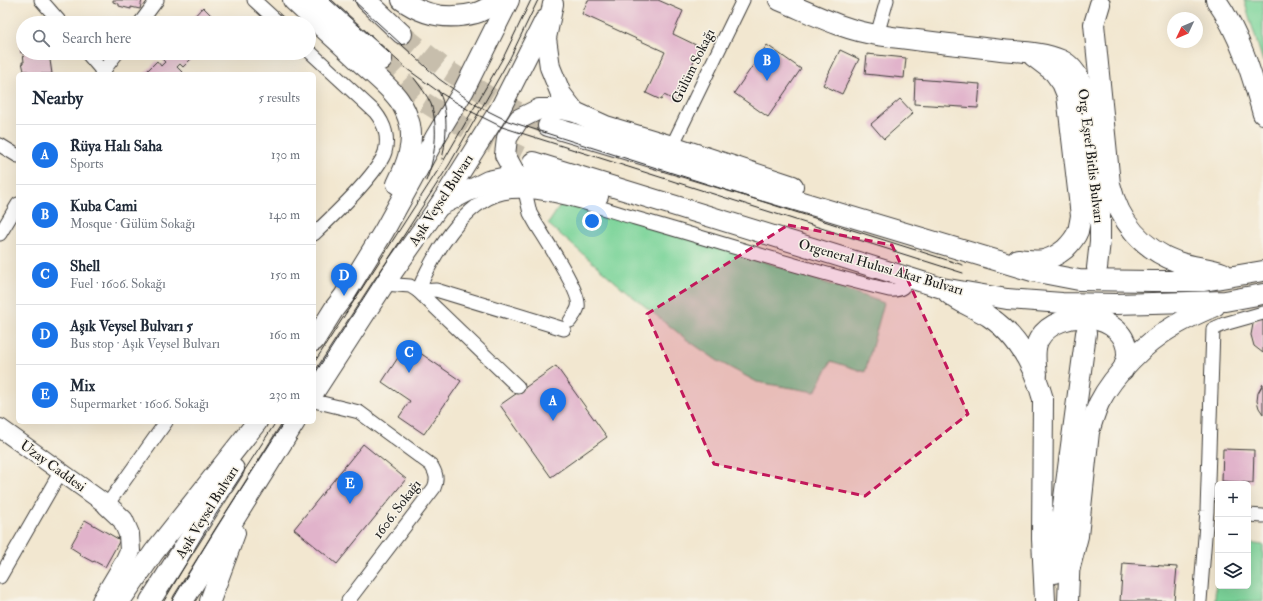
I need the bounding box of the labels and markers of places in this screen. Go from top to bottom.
pin: B [754,48,780,81]
pin: D [331,263,357,296]
pin: C [396,340,422,373]
pin: A [540,388,566,421]
pin: E [337,471,363,504]

